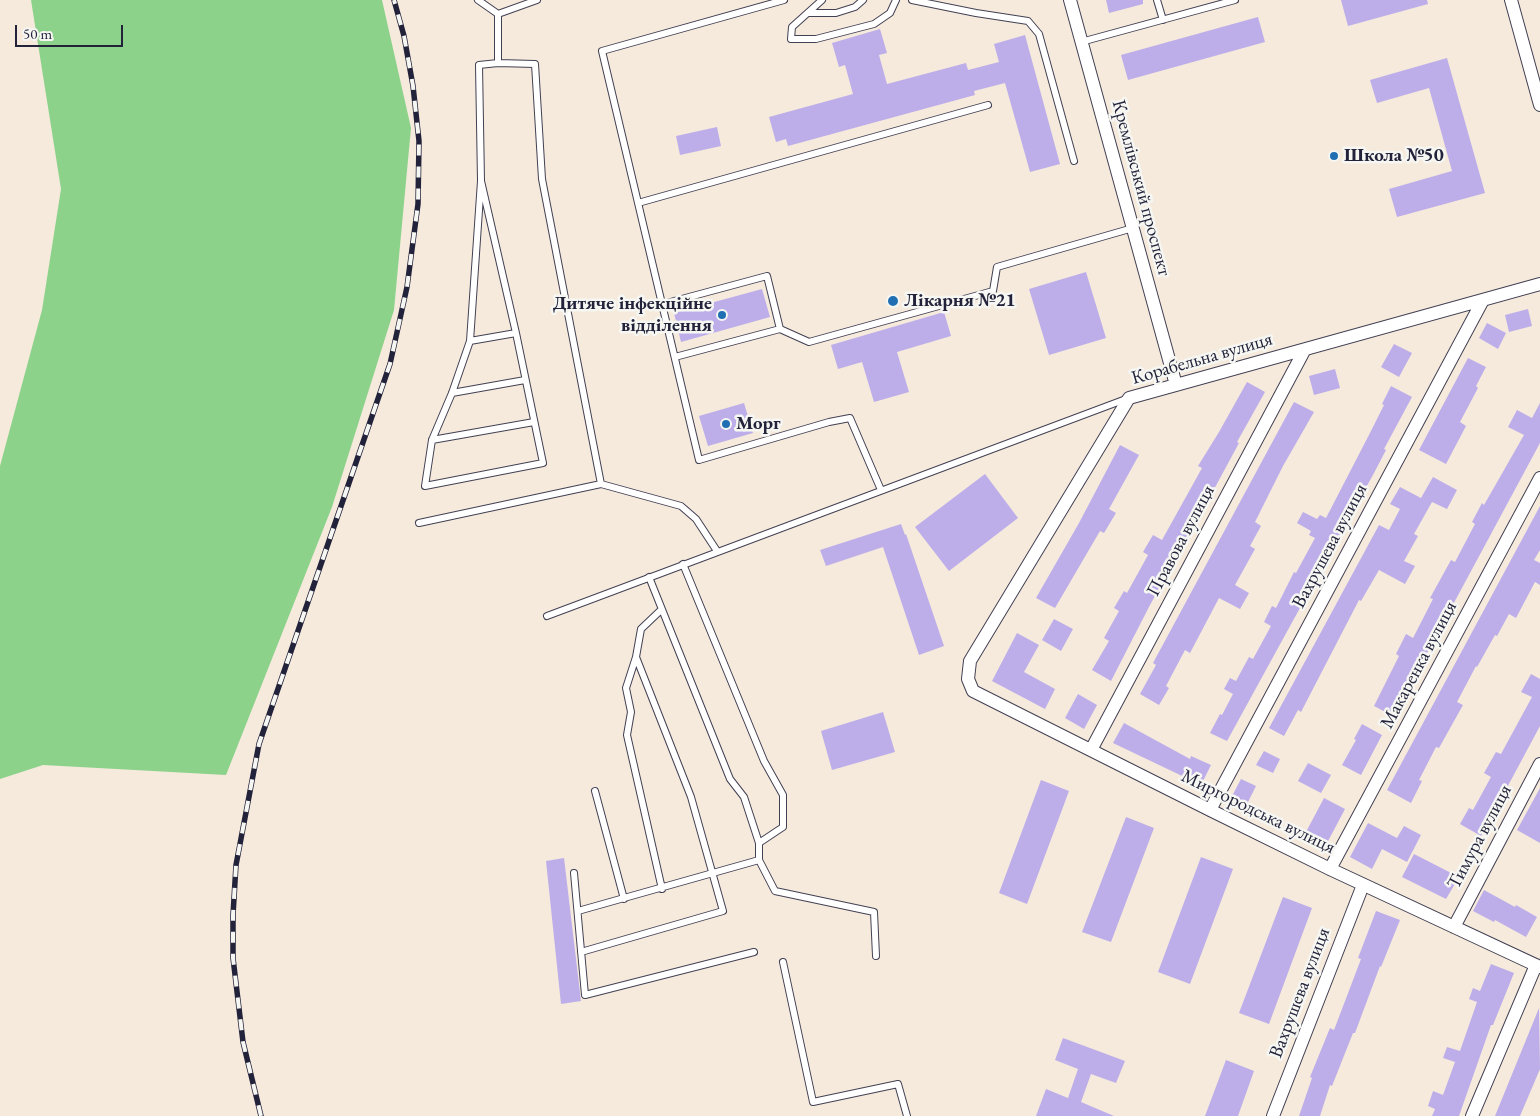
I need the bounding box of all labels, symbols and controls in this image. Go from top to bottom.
scale bar [18,15,125,47]
text: 50 m [23,24,52,43]
street label: Кремлівський проспект [1107,97,1175,279]
place label: Школа №50 [1344,145,1444,167]
marker: Школа №50 [1328,150,1340,162]
place label: Лікарня №21 [904,290,1016,312]
place label: Дитяче інфекційне відділення [553,293,712,337]
marker: Лікарня №21 [886,294,900,308]
marker: Дитяче інфекційне відділення [716,309,728,321]
street label: Корабельна вулиця [1129,328,1275,390]
place label: Морг [736,413,781,435]
marker: Морг [720,418,732,430]
street label: Вахрушева вулиця [1288,480,1372,612]
street label: Правова вулиця [1142,481,1220,601]
street label: Макаренка вулиця [1376,597,1462,733]
street label: Миргородська вулиця [1177,765,1339,859]
street label: Тимура вулиця [1443,781,1517,893]
street label: Вахрушева вулиця [1265,925,1335,1061]

